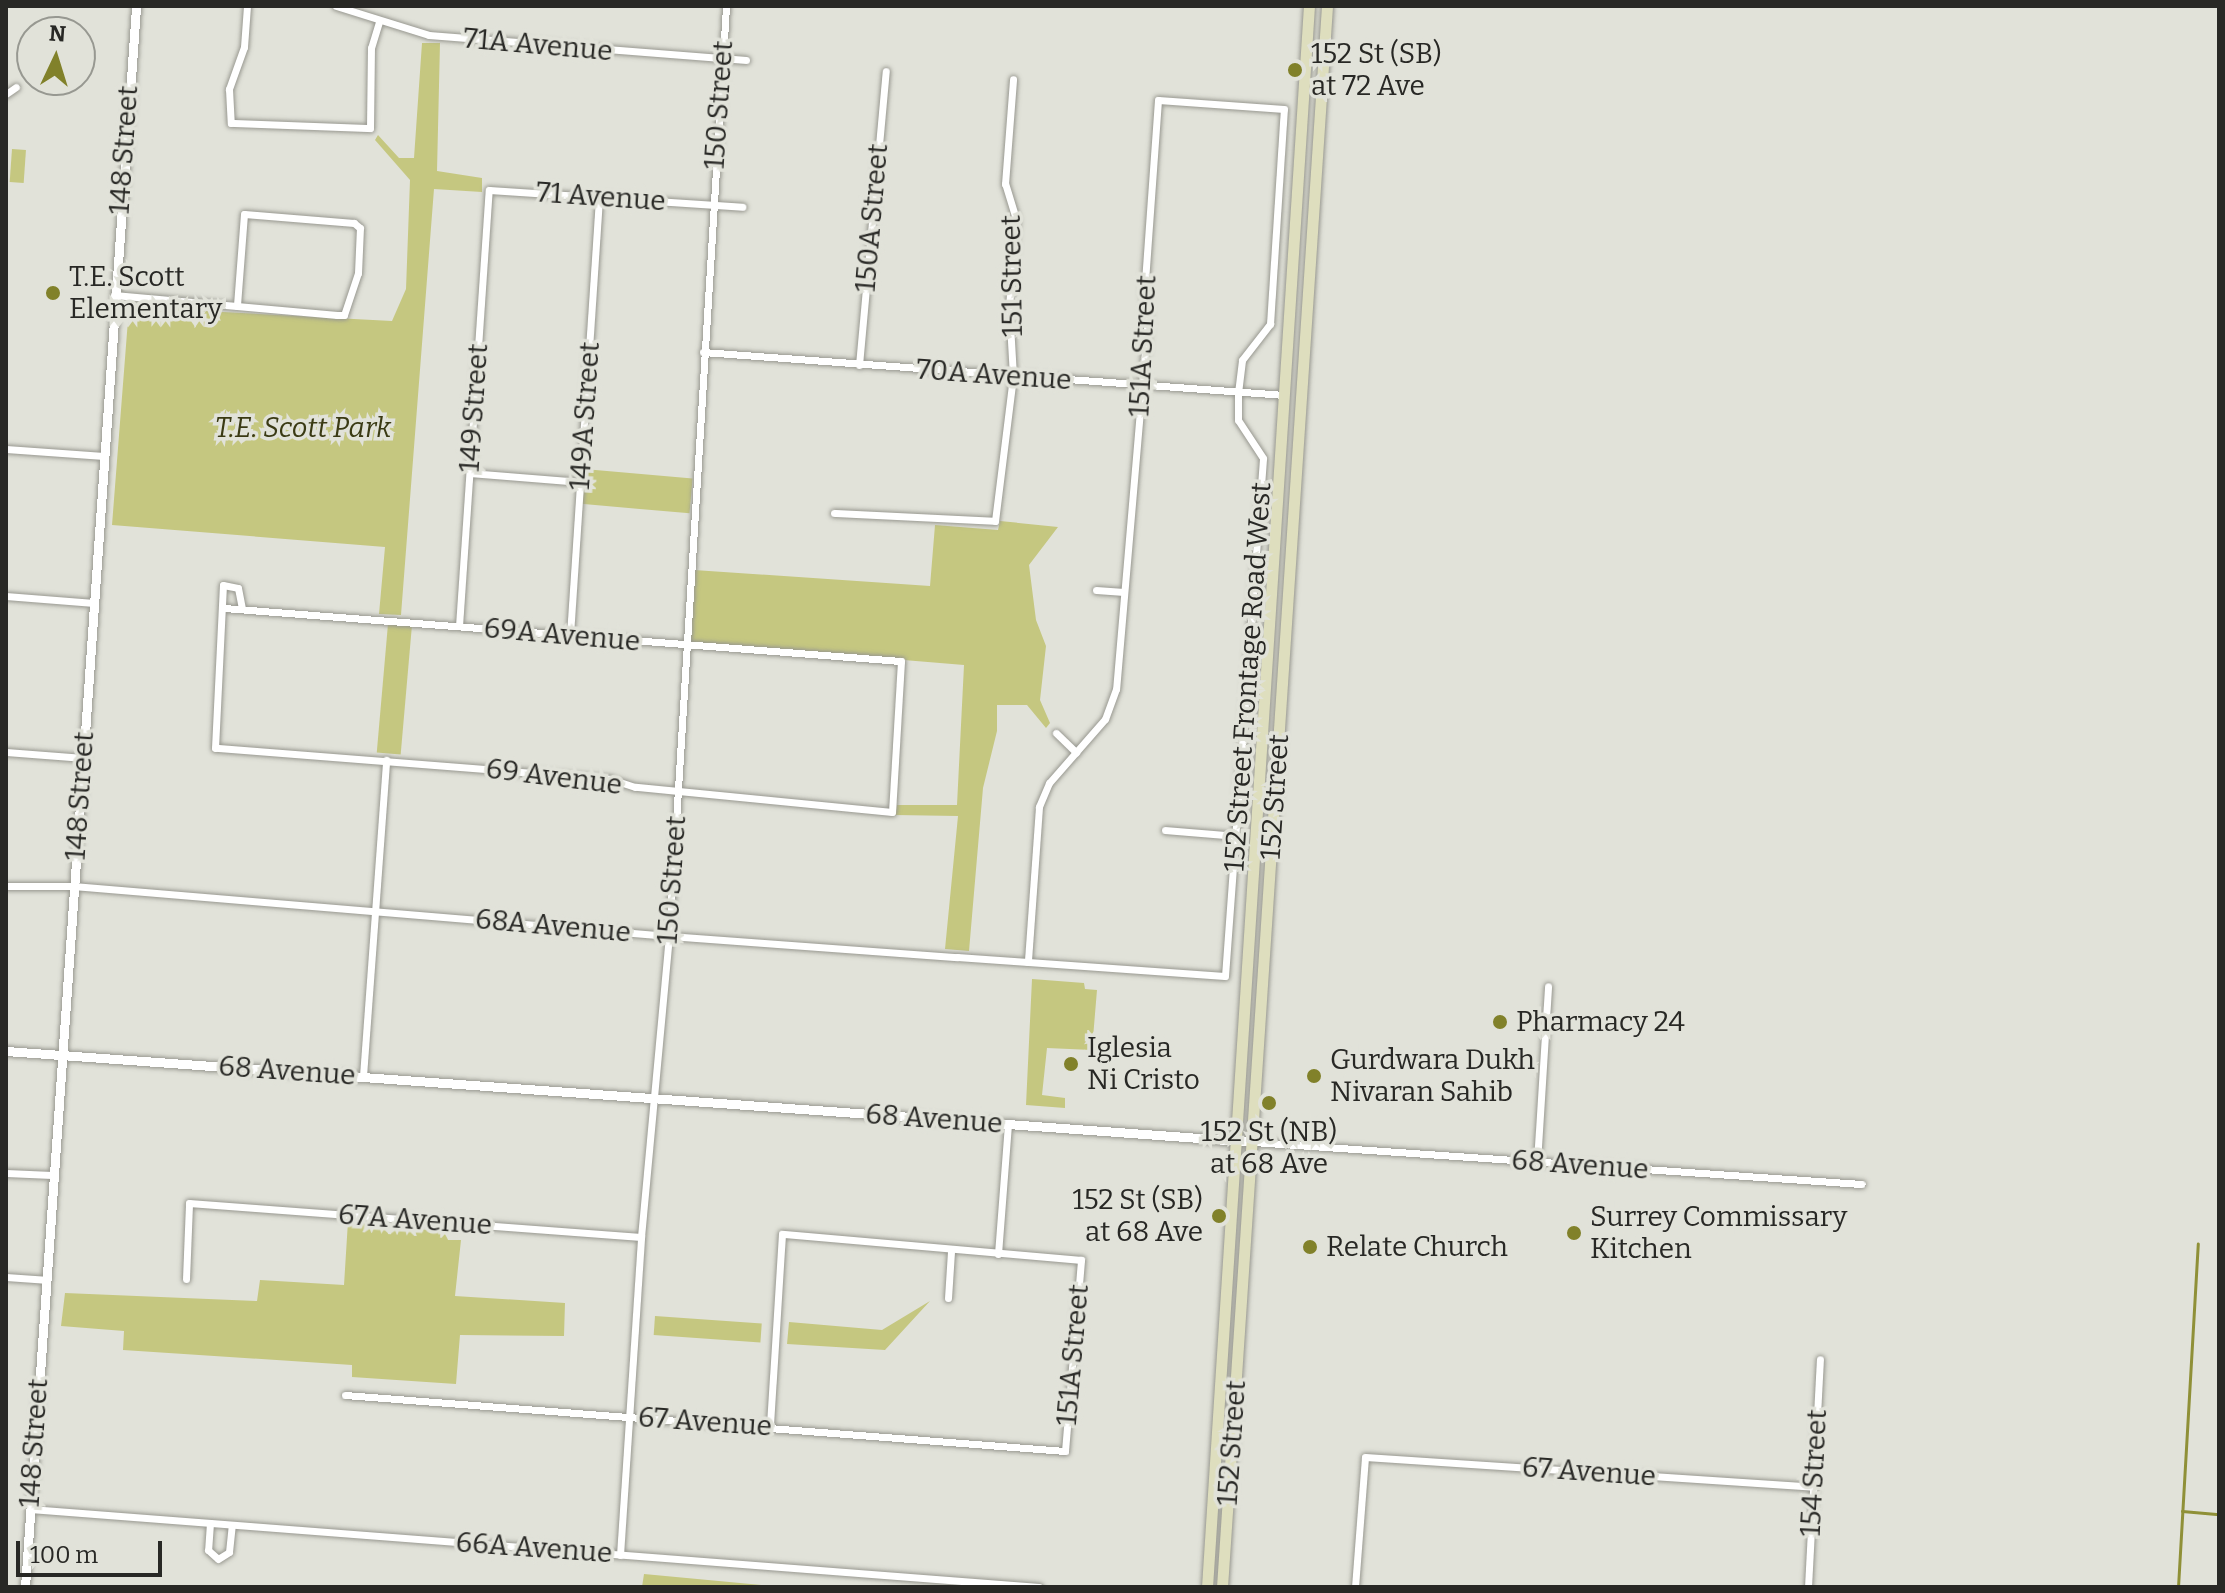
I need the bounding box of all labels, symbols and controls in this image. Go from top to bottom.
north arrow [16,16,96,96]
text: N [48,19,67,48]
street label: 71A Avenue [462,22,614,68]
place label: 152 St (SB) at 72 Ave [1311,37,1442,103]
street label: 150 Street [698,40,740,170]
marker: 152 St (SB) at 72 Ave [1286,61,1304,79]
street label: 148 Street [103,84,145,216]
street label: 150A Street [849,142,895,294]
street label: 71 Avenue [535,176,667,218]
street label: 151 Street [994,215,1030,337]
place label: T.E. Scott Elementary [69,260,222,326]
street label: 151A Street [1123,274,1163,418]
marker: T.E. Scott Elementary [44,284,62,302]
street label: 149A Street [563,341,607,491]
street label: 149 Street [453,343,495,473]
street label: 70A Avenue [915,353,1073,397]
park label: T.E. Scott Park [215,411,391,445]
street label: 152 Street Frontage Road West [1218,481,1278,873]
street label: 69A Avenue [482,611,642,659]
street label: 148 Street [59,730,101,862]
street label: 152 Street [1254,733,1296,861]
street label: 69 Avenue [484,752,624,802]
street label: 150 Street [651,815,693,945]
street label: 68A Avenue [474,902,632,950]
place label: Pharmacy 24 [1516,1005,1685,1039]
marker: Pharmacy 24 [1491,1013,1509,1031]
place label: Iglesia Ni Cristo [1087,1031,1200,1097]
place label: Gurdwara Dukh Nivaran Sahib [1330,1043,1535,1109]
street label: 68 Avenue [217,1049,357,1093]
marker: Iglesia Ni Cristo [1062,1055,1080,1073]
marker: Gurdwara Dukh Nivaran Sahib [1305,1067,1323,1085]
marker: 152 St (NB) at 68 Ave [1260,1094,1278,1112]
street label: 68 Avenue [864,1097,1004,1141]
place label: 152 St (NB) at 68 Ave [1201,1115,1337,1181]
street label: 68 Avenue [1510,1143,1650,1187]
place label: 152 St (SB) at 68 Ave [1072,1183,1203,1249]
street label: 67A Avenue [337,1198,493,1242]
place label: Surrey Commissary Kitchen [1590,1200,1847,1266]
marker: 152 St (SB) at 68 Ave [1210,1207,1228,1225]
marker: Surrey Commissary Kitchen [1565,1224,1583,1242]
place label: Relate Church [1326,1230,1508,1264]
marker: Relate Church [1301,1238,1319,1256]
street label: 151A Street [1050,1283,1096,1427]
street label: 148 Street [13,1377,55,1509]
street label: 152 Street [1211,1379,1253,1507]
street label: 67 Avenue [637,1401,773,1443]
street label: 154 Street [1794,1409,1834,1537]
street label: 67 Avenue [1521,1451,1657,1493]
scale bar [20,1525,166,1575]
street label: 66A Avenue [455,1526,613,1570]
text: 100 m [30,1541,98,1569]

